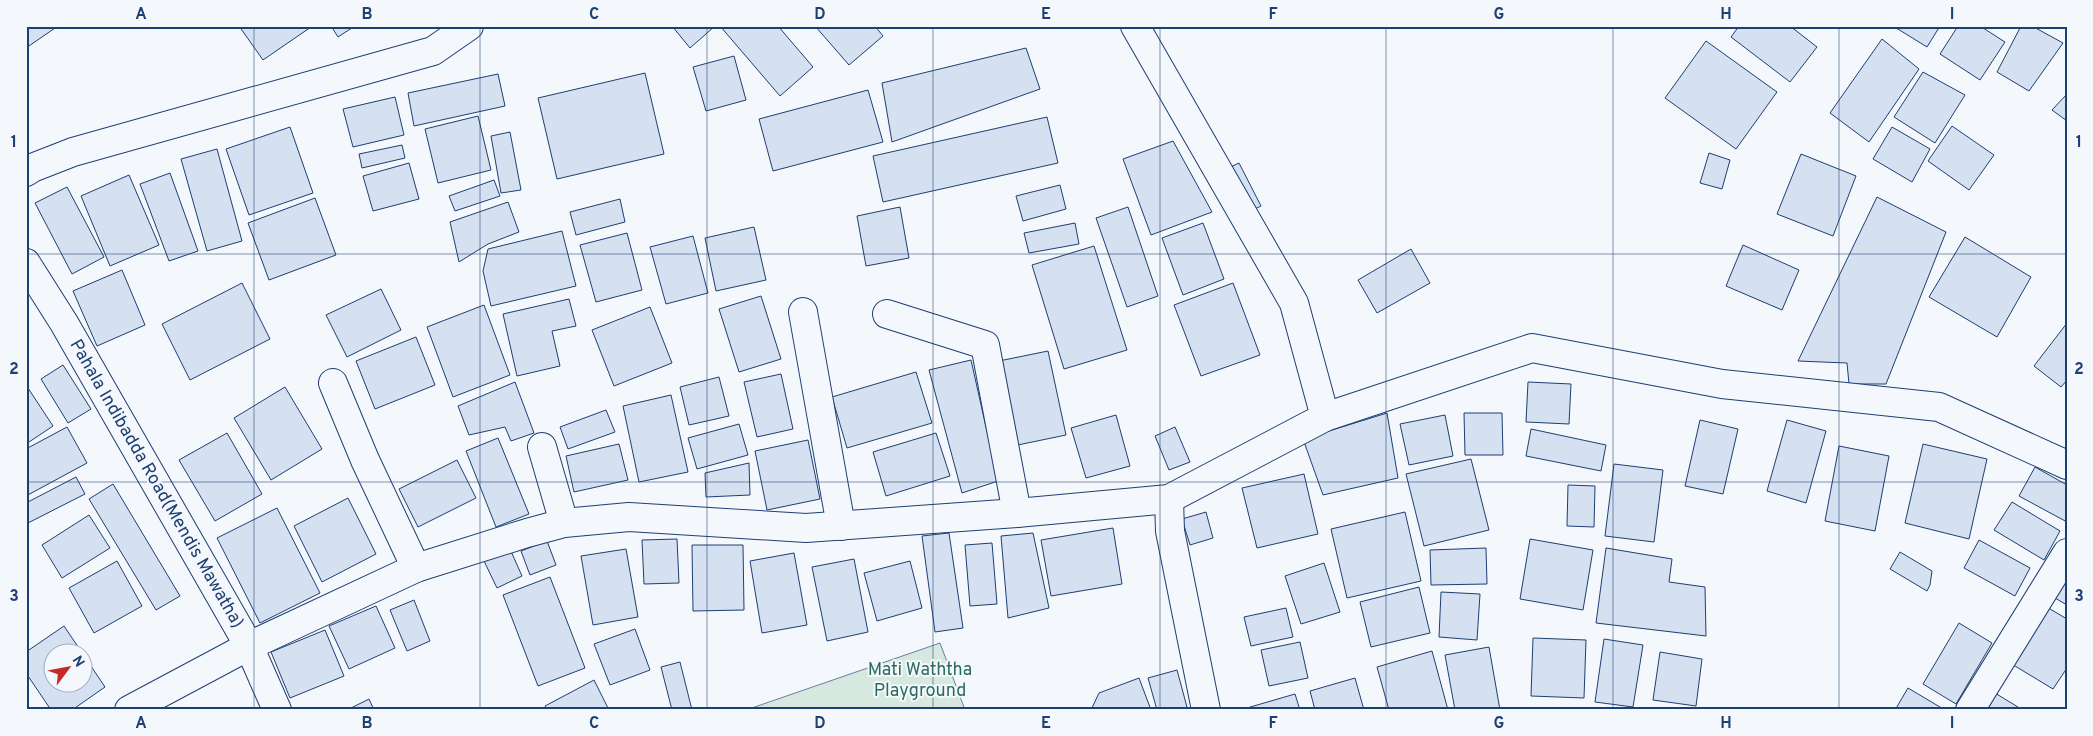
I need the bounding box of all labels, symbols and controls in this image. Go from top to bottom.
text: A [135,5,147,25]
text: B [361,5,373,25]
text: C [589,5,599,25]
text: D [814,5,826,25]
text: E [1041,5,1051,25]
text: F [1268,5,1278,25]
text: G [1494,5,1504,25]
text: H [1720,5,1732,25]
text: I [1950,5,1954,25]
text: 1 [11,133,17,153]
text: 1 [2076,133,2082,153]
street label: Pahala Indibadda Road(Mendis Mawatha) [64,335,248,633]
text: 2 [9,360,19,380]
text: 2 [2074,360,2084,380]
text: 3 [9,587,19,607]
text: 3 [2074,587,2084,607]
north arrow [42,644,92,694]
text: N [68,653,88,671]
park label: Mati Waththa Playground [868,659,972,703]
text: A [135,714,147,734]
text: B [361,714,373,734]
text: C [589,714,599,734]
text: D [814,714,826,734]
text: E [1041,714,1051,734]
text: F [1268,714,1278,734]
text: G [1494,714,1504,734]
text: H [1720,714,1732,734]
text: I [1950,714,1954,734]

